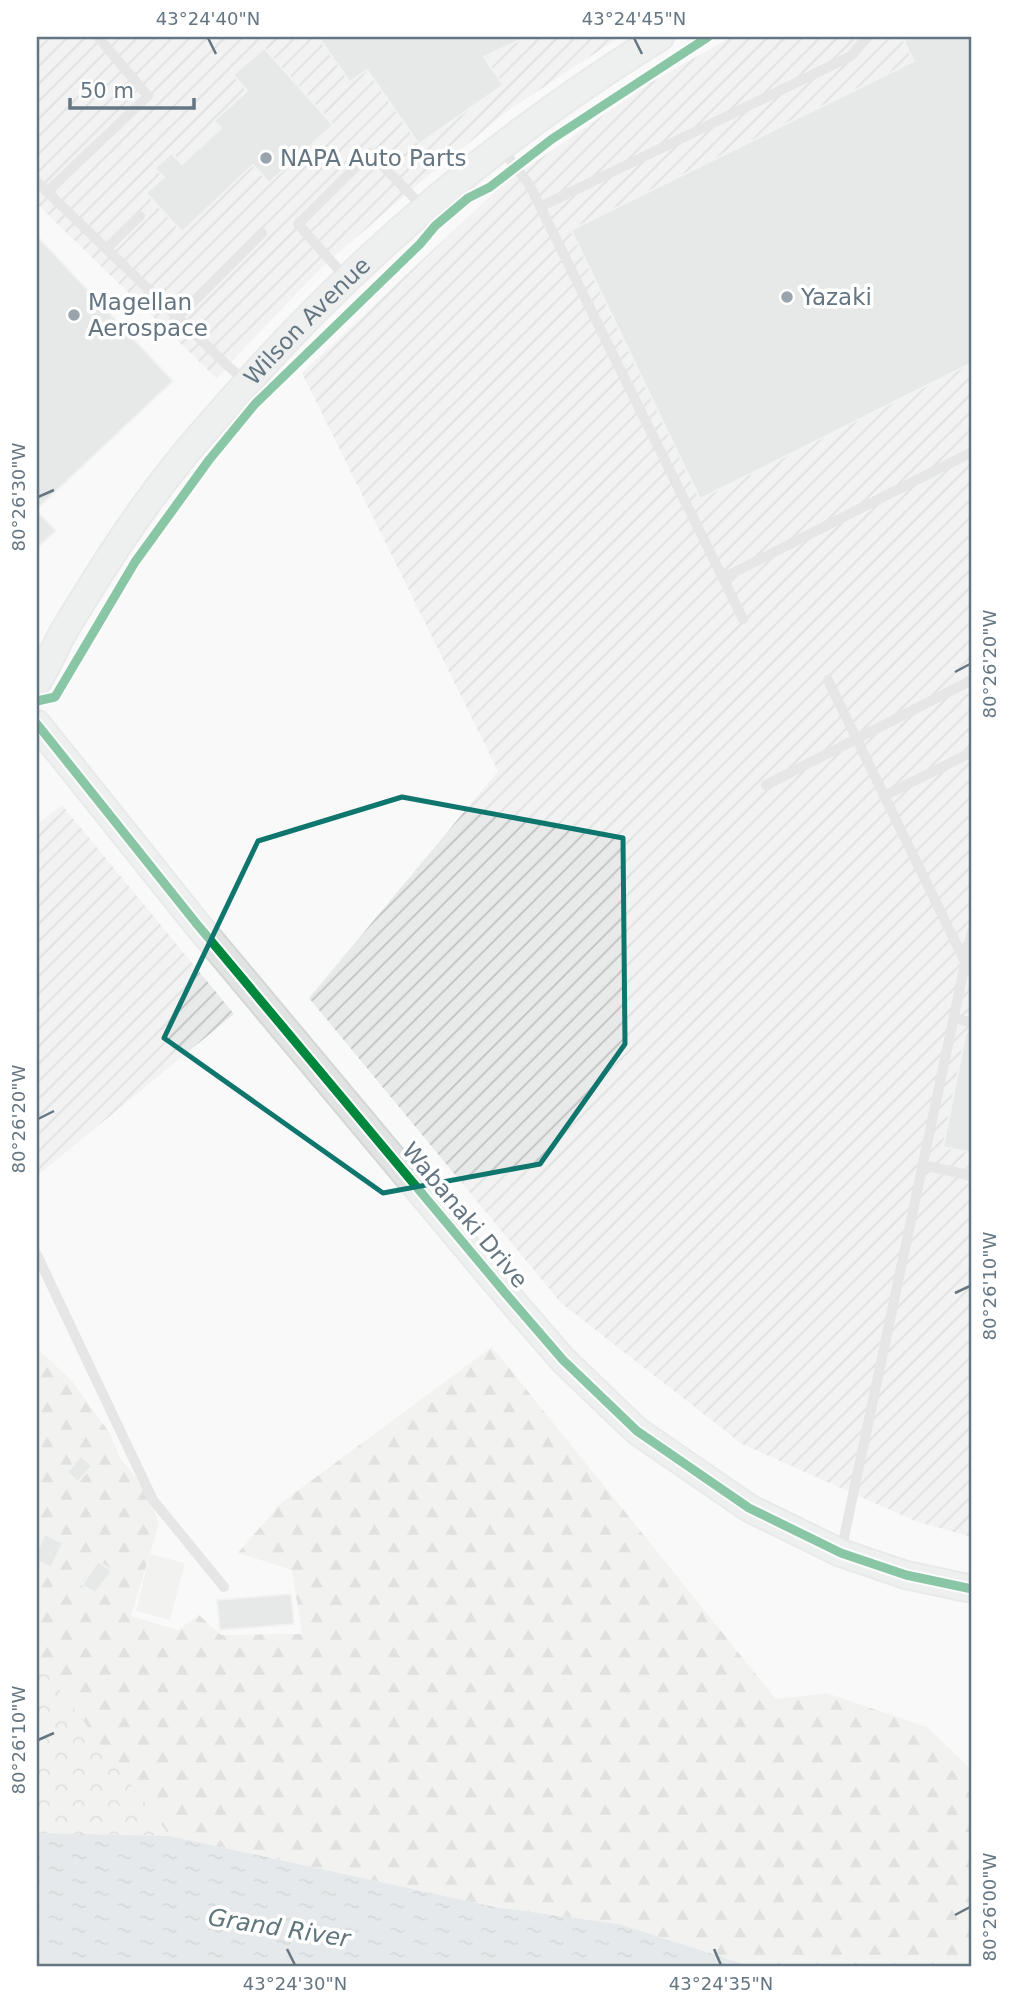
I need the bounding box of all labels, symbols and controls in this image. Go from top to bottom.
text: 43°24'40"N [156,8,260,29]
text: 43°24'45"N [582,8,686,29]
scale bar [70,66,194,110]
text: 50 m [80,79,134,103]
place label: NAPA Auto Parts [280,145,466,171]
marker: NAPA Auto Parts [258,150,274,166]
street label: Wilson Avenue [239,252,375,390]
place label: Yazaki [800,284,872,310]
place label: Magellan Aerospace [88,289,208,341]
marker: Yazaki [779,289,795,305]
marker: Magellan Aerospace [66,307,82,323]
text: 80°26'30"W [8,442,29,551]
text: 80°26'20"W [979,609,1000,718]
text: 80°26'20"W [8,1064,29,1173]
street label: Wabanaki Drive [397,1137,533,1293]
text: 80°26'10"W [979,1231,1000,1340]
text: 80°26'10"W [8,1685,29,1794]
text: 80°26'00"W [979,1852,1000,1961]
water label: Grand River [206,1903,354,1953]
text: 43°24'30"N [243,1973,347,1994]
text: 43°24'35"N [669,1973,773,1994]

